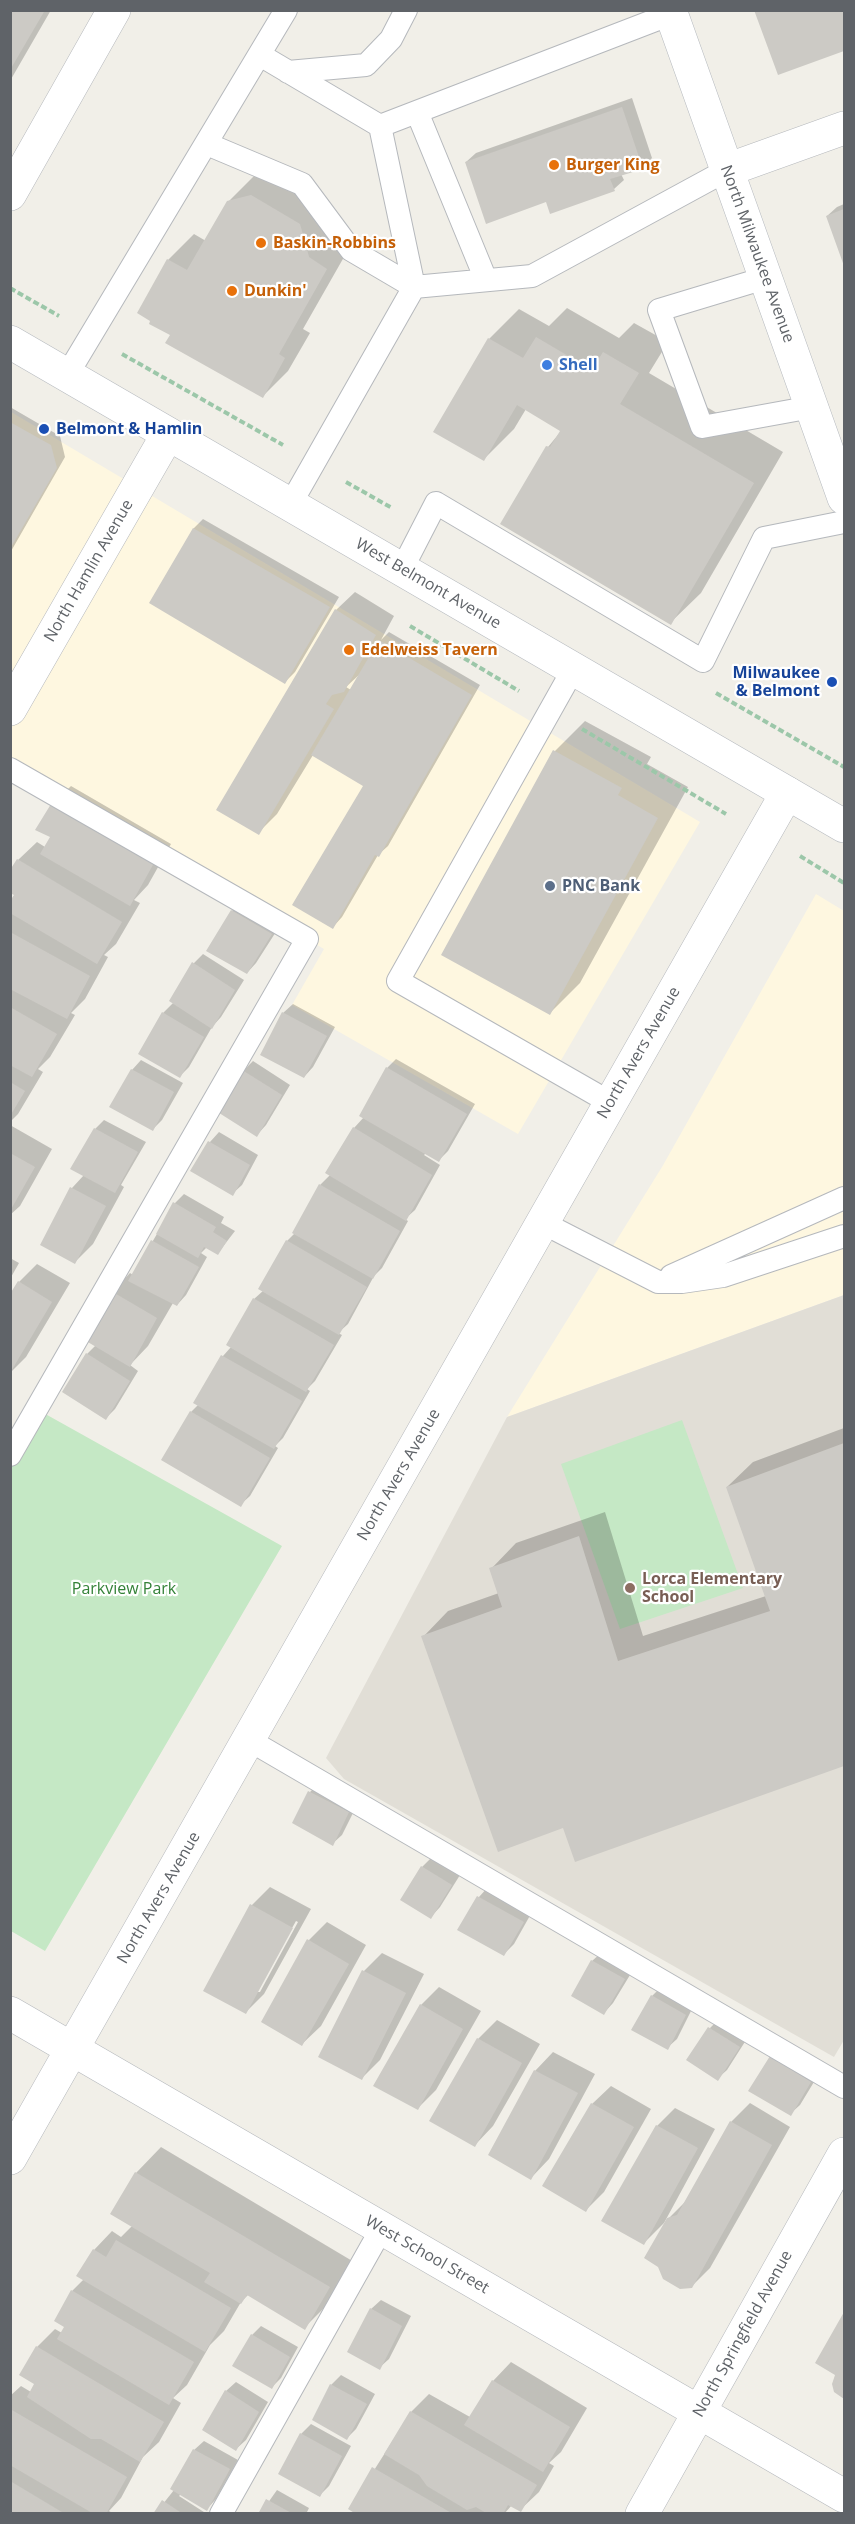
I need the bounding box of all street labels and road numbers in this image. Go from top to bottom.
street label: North Milwaukee Avenue [716,163,798,345]
street label: North Hamlin Avenue [40,496,138,646]
street label: West Belmont Avenue [352,535,504,633]
street label: North Avers Avenue [593,984,685,1122]
street label: North Avers Avenue [353,1406,445,1544]
street label: North Avers Avenue [113,1829,205,1967]
street label: West School Street [362,2212,492,2298]
street label: North Springfield Avenue [689,2247,797,2421]

